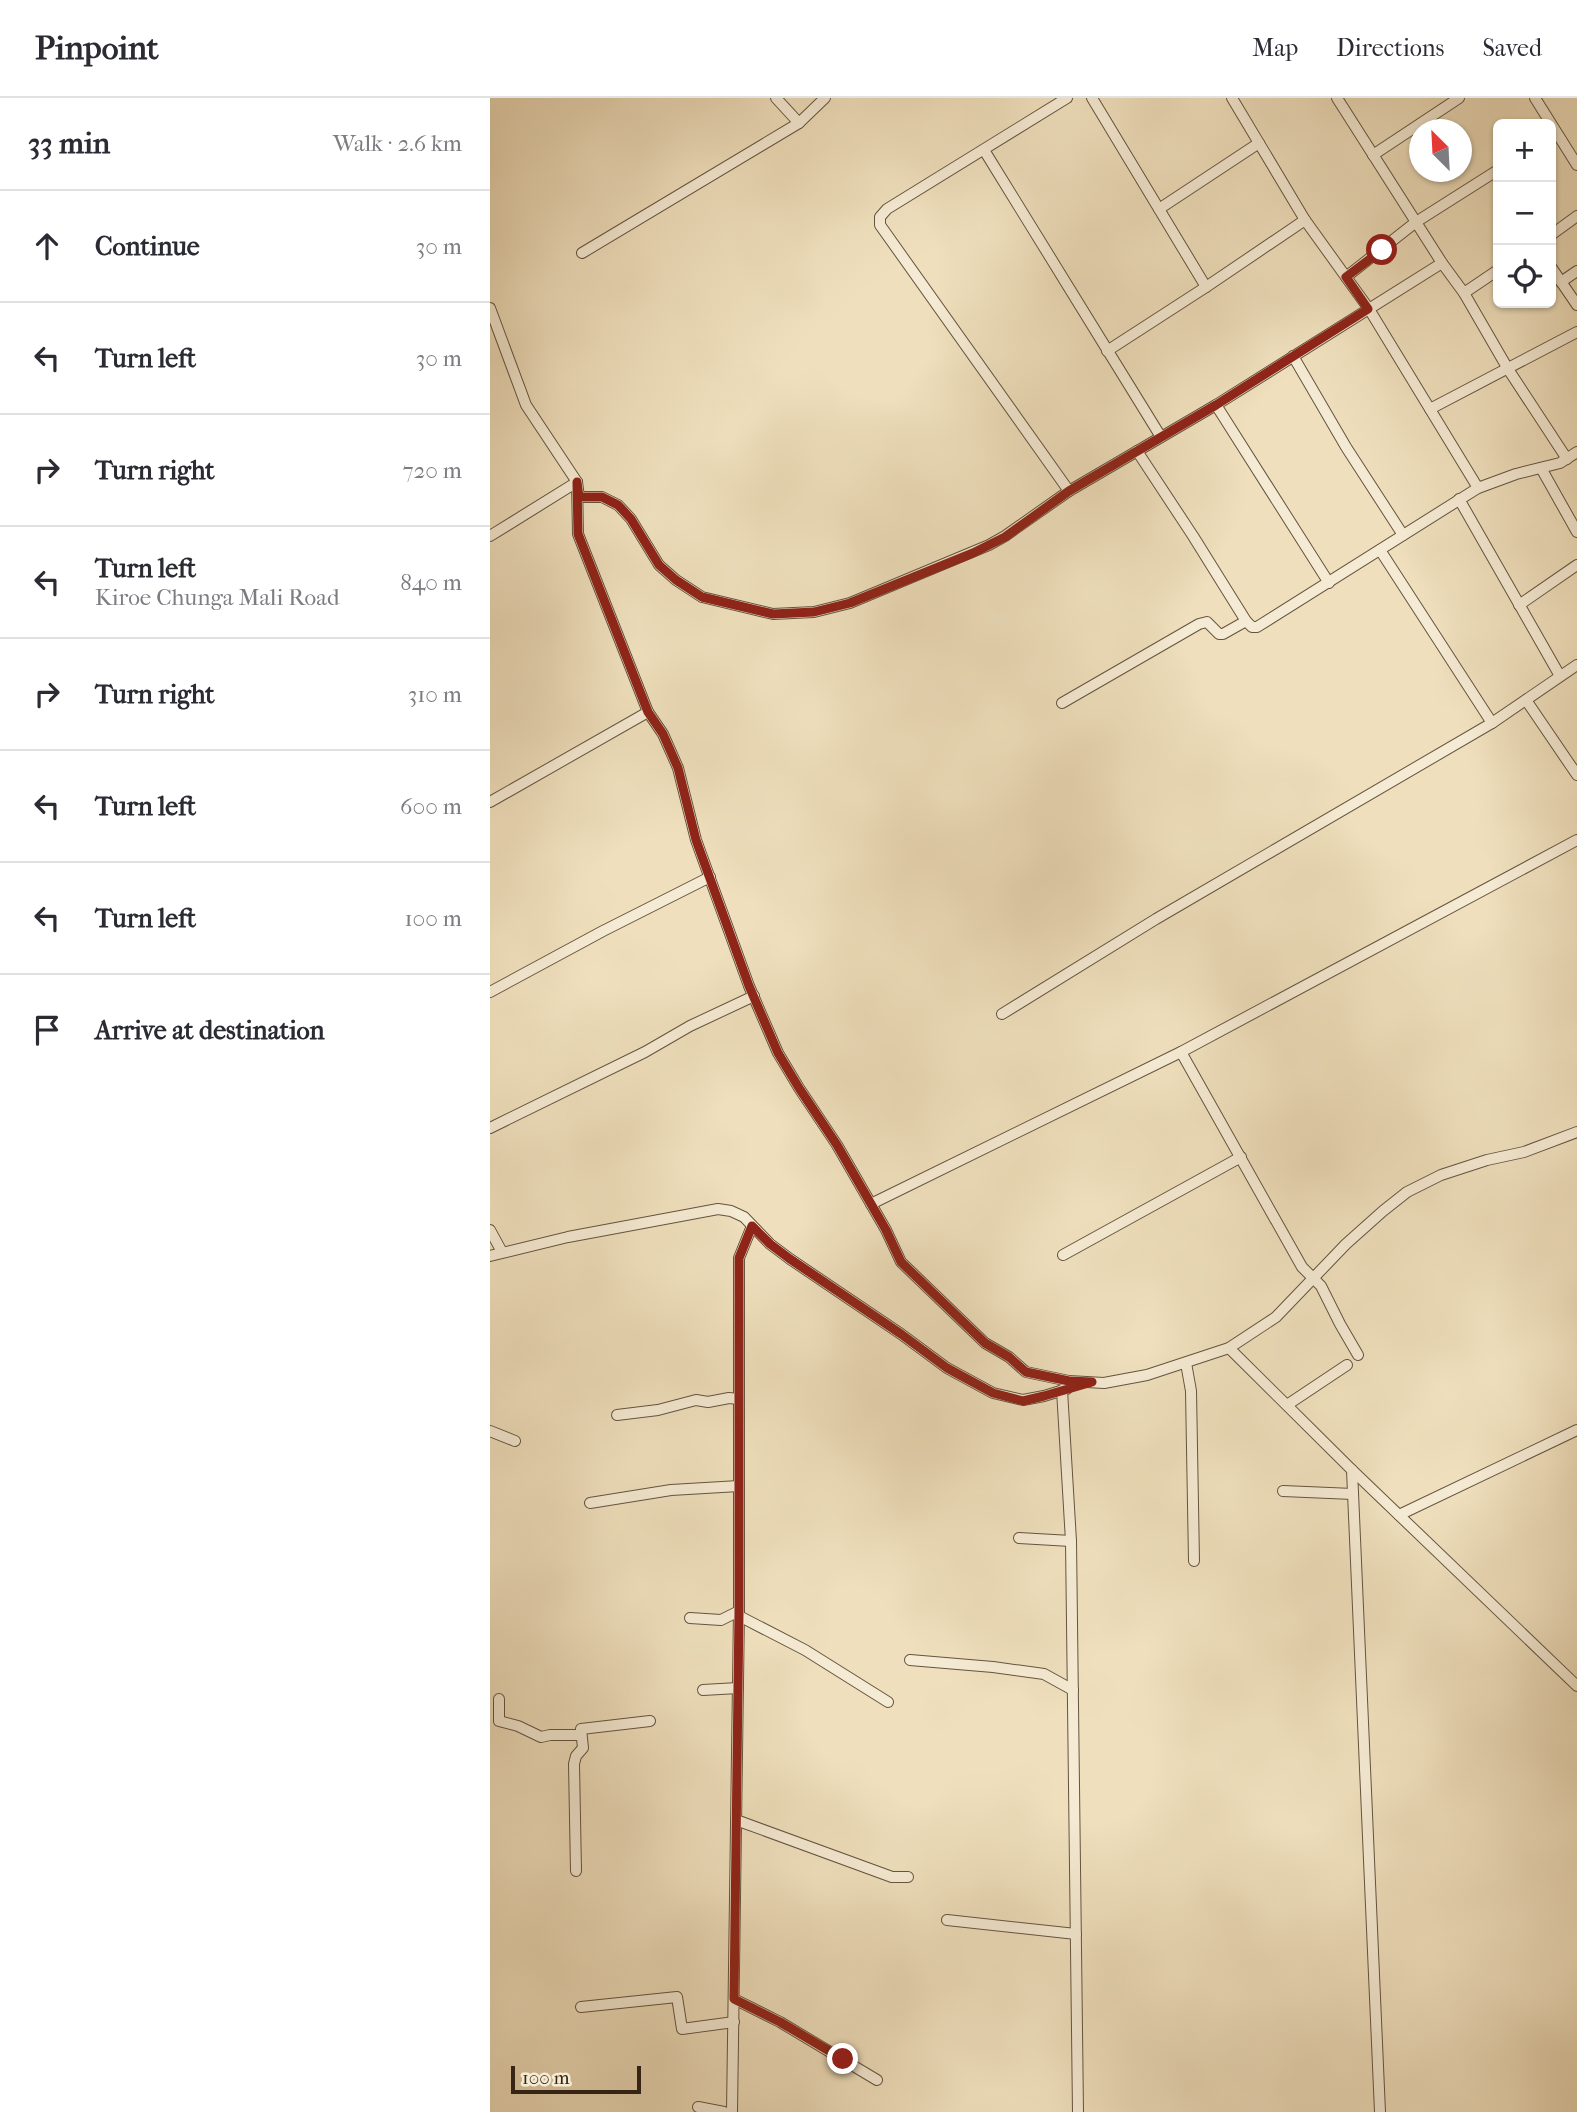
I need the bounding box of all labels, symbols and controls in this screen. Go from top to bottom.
text: Pinpoint [35,29,159,68]
text: Map [1252,34,1298,62]
text: Directions [1336,34,1444,62]
text: Saved [1482,34,1542,62]
north arrow [1409,119,1472,182]
map controls [1493,119,1556,308]
button: + [1493,119,1556,182]
text: 33 min [28,126,110,161]
text: Walk · 2.6 km [333,130,462,157]
button: − [1493,182,1556,245]
icon: ahead [28,227,66,265]
text: Continue [95,231,200,262]
text: 30 m [416,233,462,260]
route start [1366,234,1397,265]
button: locate [1493,245,1556,308]
icon: left [28,339,66,377]
text: Turn left [95,343,196,374]
text: 30 m [416,345,462,372]
icon: right [28,451,66,489]
text: Turn right [95,455,215,486]
text: 720 m [402,457,462,484]
text: Turn left [95,553,196,584]
icon: left [28,563,66,601]
text: 840 m [400,569,462,596]
text: Kiroe Chunga Mali Road [95,584,339,611]
icon: right [28,675,66,713]
text: Turn right [95,679,215,710]
text: 310 m [408,681,462,708]
icon: left [28,787,66,825]
text: Turn left [95,791,196,822]
text: 600 m [400,793,462,820]
icon: left [28,899,66,937]
text: Turn left [95,903,196,934]
text: 100 m [404,905,462,932]
icon: arrive [28,1011,66,1049]
text: Arrive at destination [95,1015,325,1046]
route end [827,2043,858,2074]
scale bar [511,2063,640,2095]
text: 100 m [522,2067,570,2089]

